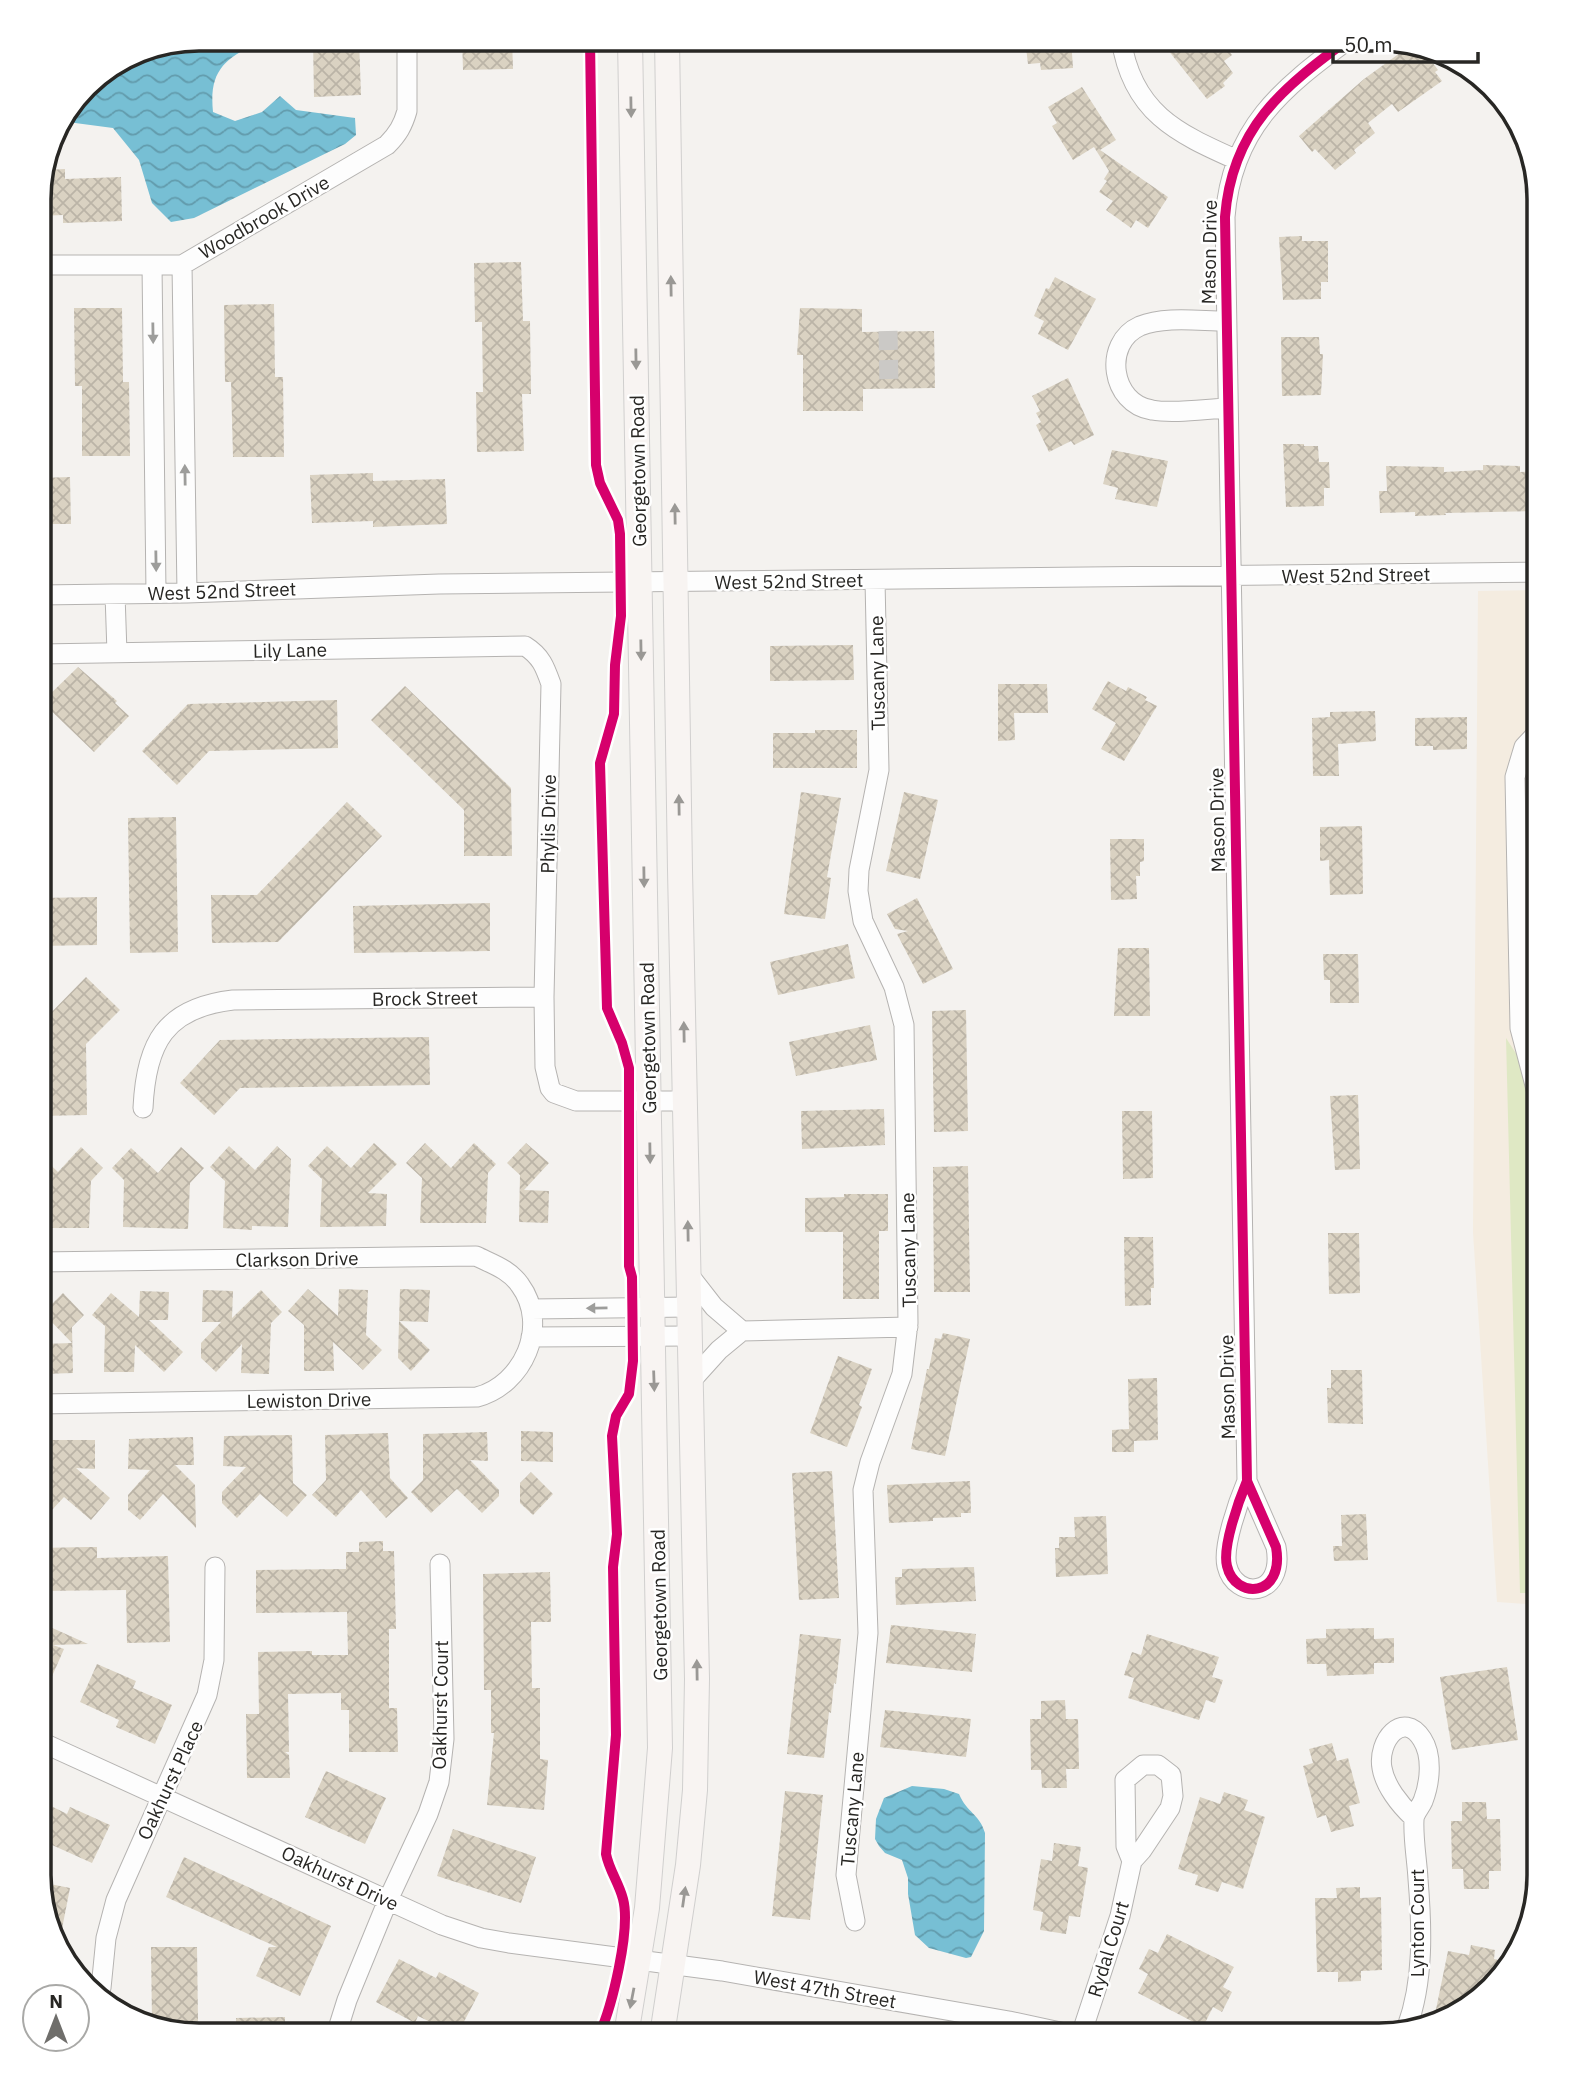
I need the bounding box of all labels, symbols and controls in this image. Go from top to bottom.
scale bar [1333,21,1478,65]
text: 50 m [1344,30,1393,58]
one-way arrow [625,96,637,118]
street label: Woodbrook Drive [194,170,334,264]
street label: Mason Drive [1196,199,1222,305]
one-way arrow [665,275,677,297]
one-way arrow [147,322,159,344]
one-way arrow [630,348,642,370]
street label: Georgetown Road [625,395,651,547]
one-way arrow [179,464,191,486]
one-way arrow [669,502,681,524]
one-way arrow [150,550,161,572]
street label: West 52nd Street [1282,562,1430,588]
street label: West 52nd Street [715,568,863,594]
street label: West 52nd Street [147,576,297,606]
street label: Tuscany Lane [864,615,890,731]
street label: Lily Lane [253,637,327,663]
one-way arrow [635,639,647,661]
street label: Mason Drive [1204,767,1230,873]
street label: Phylis Drive [535,774,561,874]
one-way arrow [674,794,685,816]
one-way arrow [638,866,650,888]
street label: Georgetown Road [635,962,661,1114]
street label: Brock Street [372,985,478,1011]
one-way arrow [678,1021,689,1043]
one-way arrow [644,1143,656,1165]
street label: Tuscany Lane [895,1192,921,1308]
one-way arrow [683,1220,694,1242]
street label: Clarkson Drive [235,1246,359,1272]
one-way arrow [586,1303,608,1314]
street label: Mason Drive [1214,1334,1240,1440]
one-way arrow [648,1370,659,1392]
street label: Lewiston Drive [246,1387,372,1413]
street label: Georgetown Road [646,1529,672,1681]
street label: Oakhurst Court [427,1640,453,1770]
one-way arrow [691,1659,703,1681]
street label: Oakhurst Place [132,1716,208,1844]
street label: Tuscany Lane [835,1751,869,1867]
street label: Oakhurst Drive [278,1840,402,1916]
street label: Lynton Court [1405,1869,1429,1977]
one-way arrow [679,1886,690,1908]
street label: Rydal Court [1082,1898,1134,2000]
street label: West 47th Street [752,1965,898,2013]
north arrow [21,1983,91,2053]
one-way arrow [626,1987,637,2009]
text: N [49,1989,63,2013]

